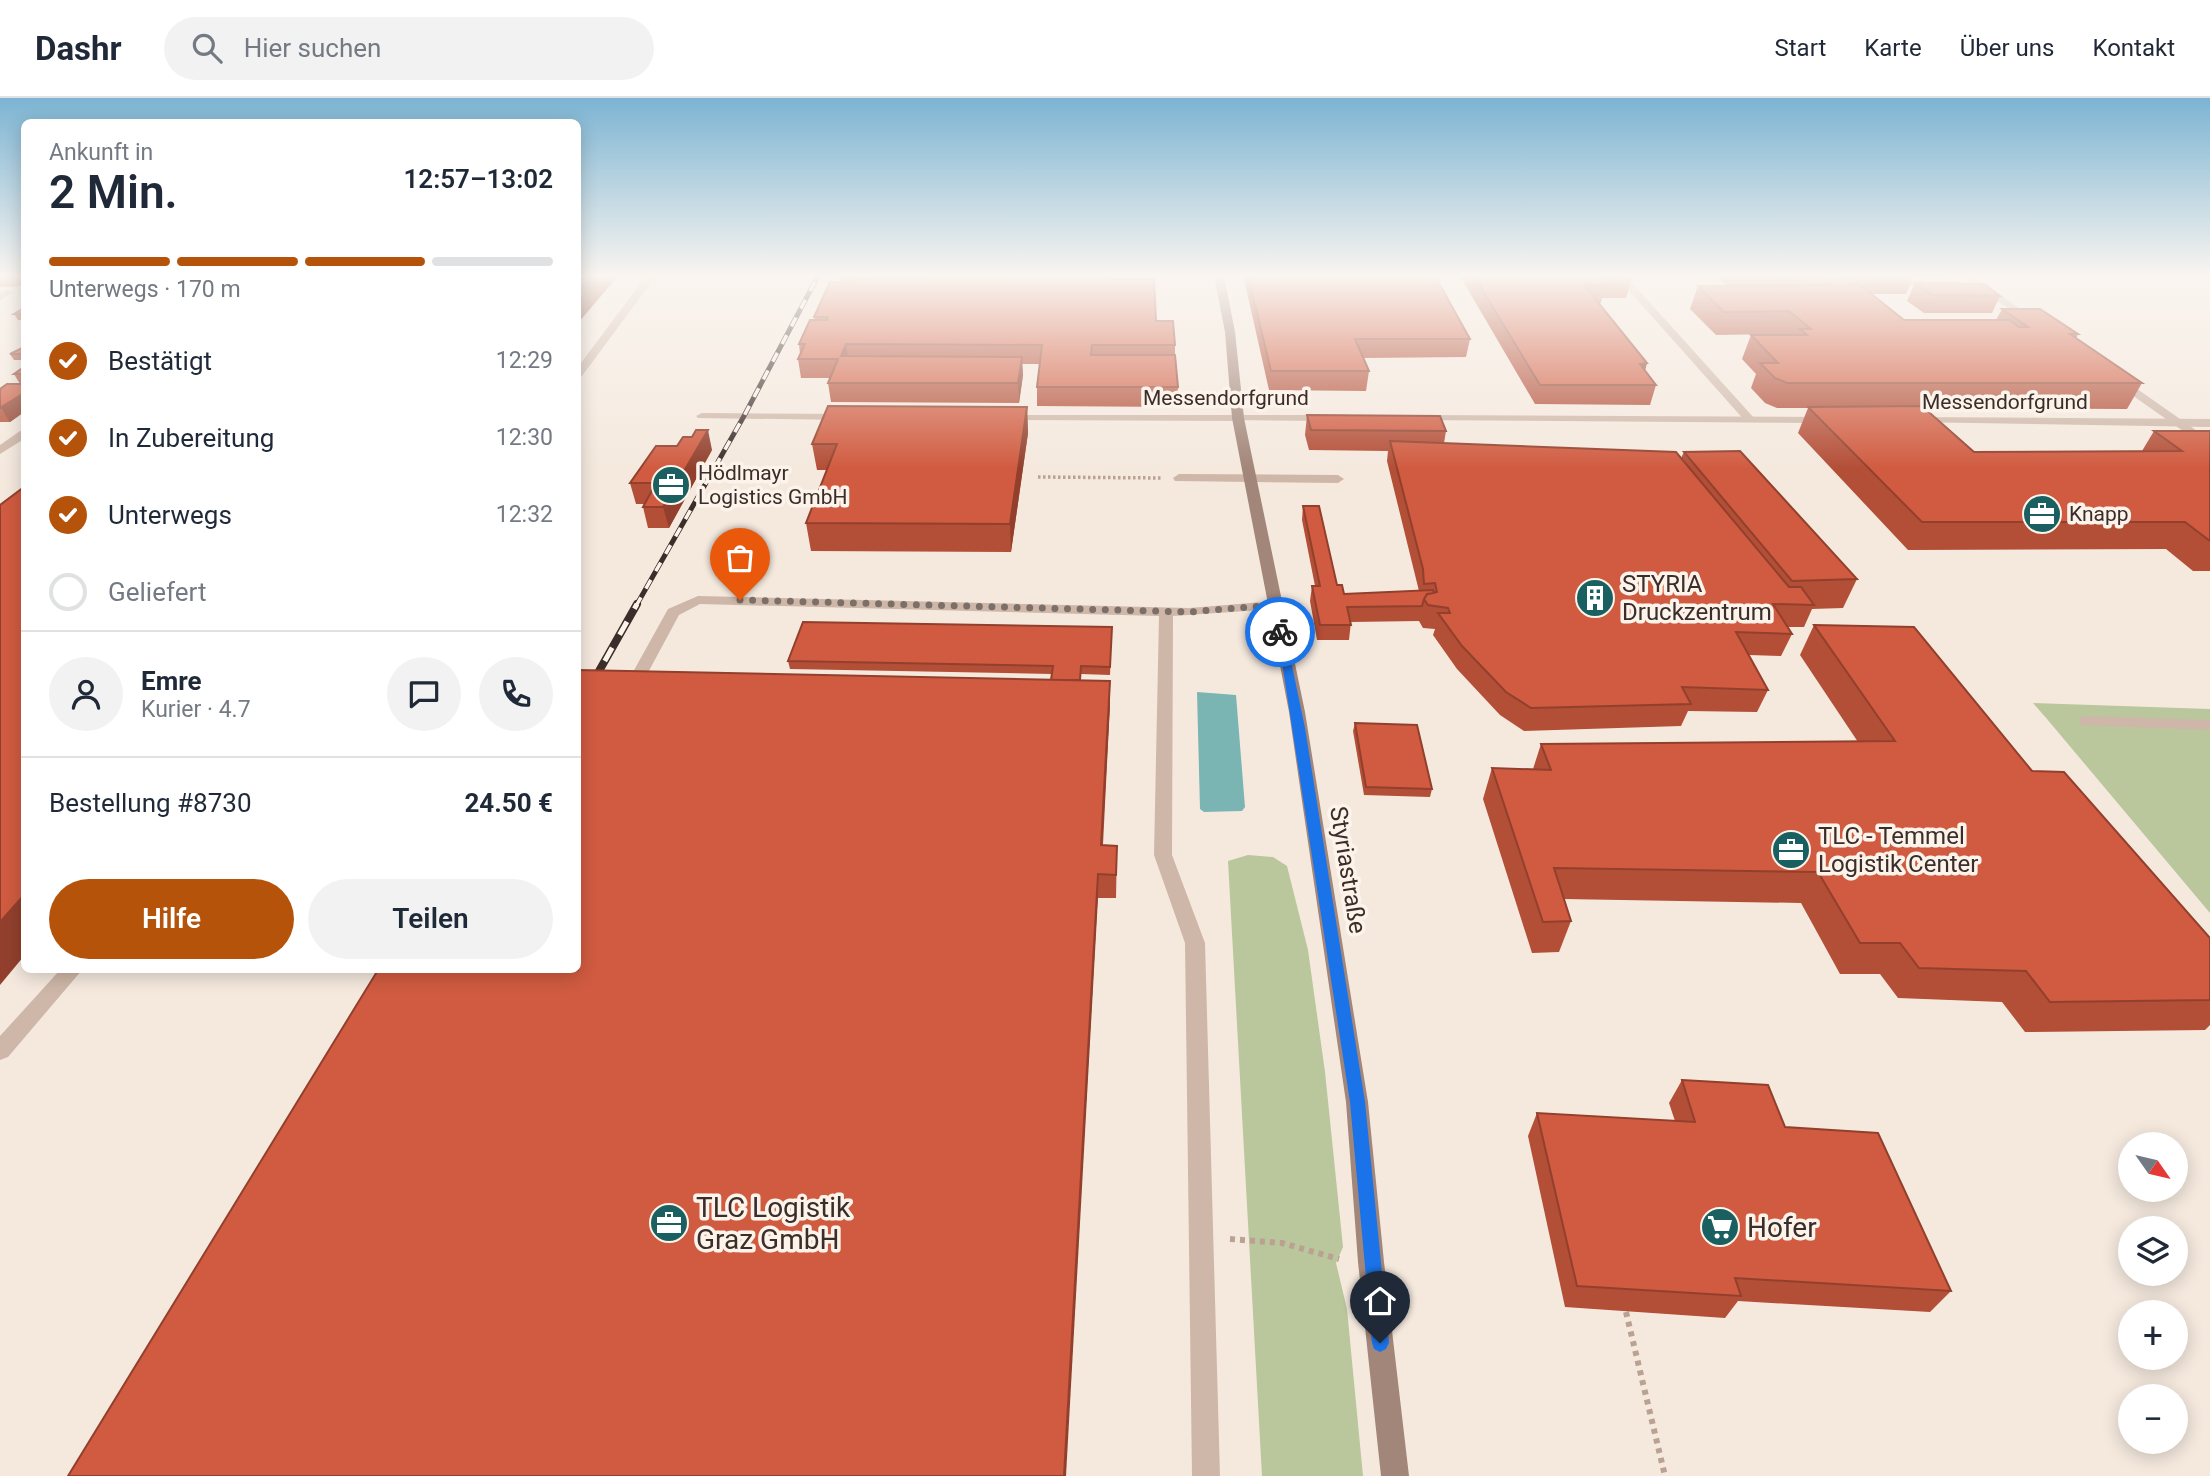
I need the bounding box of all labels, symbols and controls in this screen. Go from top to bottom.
search box [164,17,654,80]
text: Dashr [35,29,122,68]
icon: search [188,29,226,67]
text: Hier suchen [244,33,381,63]
text: Start [1775,34,1826,62]
text: Karte [1864,34,1922,62]
text: Über uns [1960,34,2054,62]
text: Kontakt [2092,34,2175,62]
text: Ankunft in [49,139,153,166]
text: 12:57–13:02 [403,164,553,194]
text: 2 Min. [49,165,178,219]
text: Unterwegs · 170 m [49,276,241,303]
icon: check [49,342,87,380]
text: Bestätigt [108,346,212,376]
text: 12:29 [496,347,553,374]
street label: Messendorfgrund [1143,386,1309,410]
street label: Messendorfgrund [1922,390,2088,414]
icon: check [49,419,87,457]
text: In Zubereitung [108,423,274,453]
text: 12:30 [496,424,553,451]
place label: Hödlmayr Logistics GmbH [698,461,848,509]
office icon: Hödlmayr Logistics GmbH [650,464,692,506]
office icon: Knapp [2021,493,2063,535]
icon: check [49,496,87,534]
text: Unterwegs [108,500,232,530]
text: 12:32 [496,501,553,528]
place label: Knapp [2069,502,2129,526]
pin [710,528,770,600]
icon: bag [721,539,759,577]
place label: STYRIA Druckzentrum [1622,570,1772,626]
text: Geliefert [108,577,206,607]
building icon: STYRIA Druckzentrum [1574,577,1616,619]
courier [1245,597,1315,667]
icon: bike [1261,613,1299,651]
button: person [49,657,123,731]
button: chat [387,657,461,731]
button: phone [479,657,553,731]
text: Emre [141,666,201,696]
text: Kurier · 4.7 [141,696,251,723]
text: Bestellung #8730 [49,788,252,818]
text: 24.50 € [464,788,553,818]
street label: Styriastraße [1324,804,1372,936]
place label: TLC - Temmel Logistik Center [1818,822,1978,878]
office icon: TLC - Temmel Logistik Center [1770,829,1812,871]
button: Hilfe [49,879,294,959]
button: Teilen [308,879,553,959]
north arrow [2118,1132,2188,1202]
map controls [2118,1132,2188,1454]
place label: TLC Logistik Graz GmbH [696,1191,851,1256]
office icon: TLC Logistik Graz GmbH [648,1202,690,1244]
supermarket icon: Hofer [1699,1206,1741,1248]
place label: Hofer [1747,1211,1817,1244]
button: layers [2118,1216,2188,1286]
pin [1350,1271,1410,1343]
icon: home [1361,1282,1399,1320]
button: + [2118,1300,2188,1370]
button: − [2118,1384,2188,1454]

